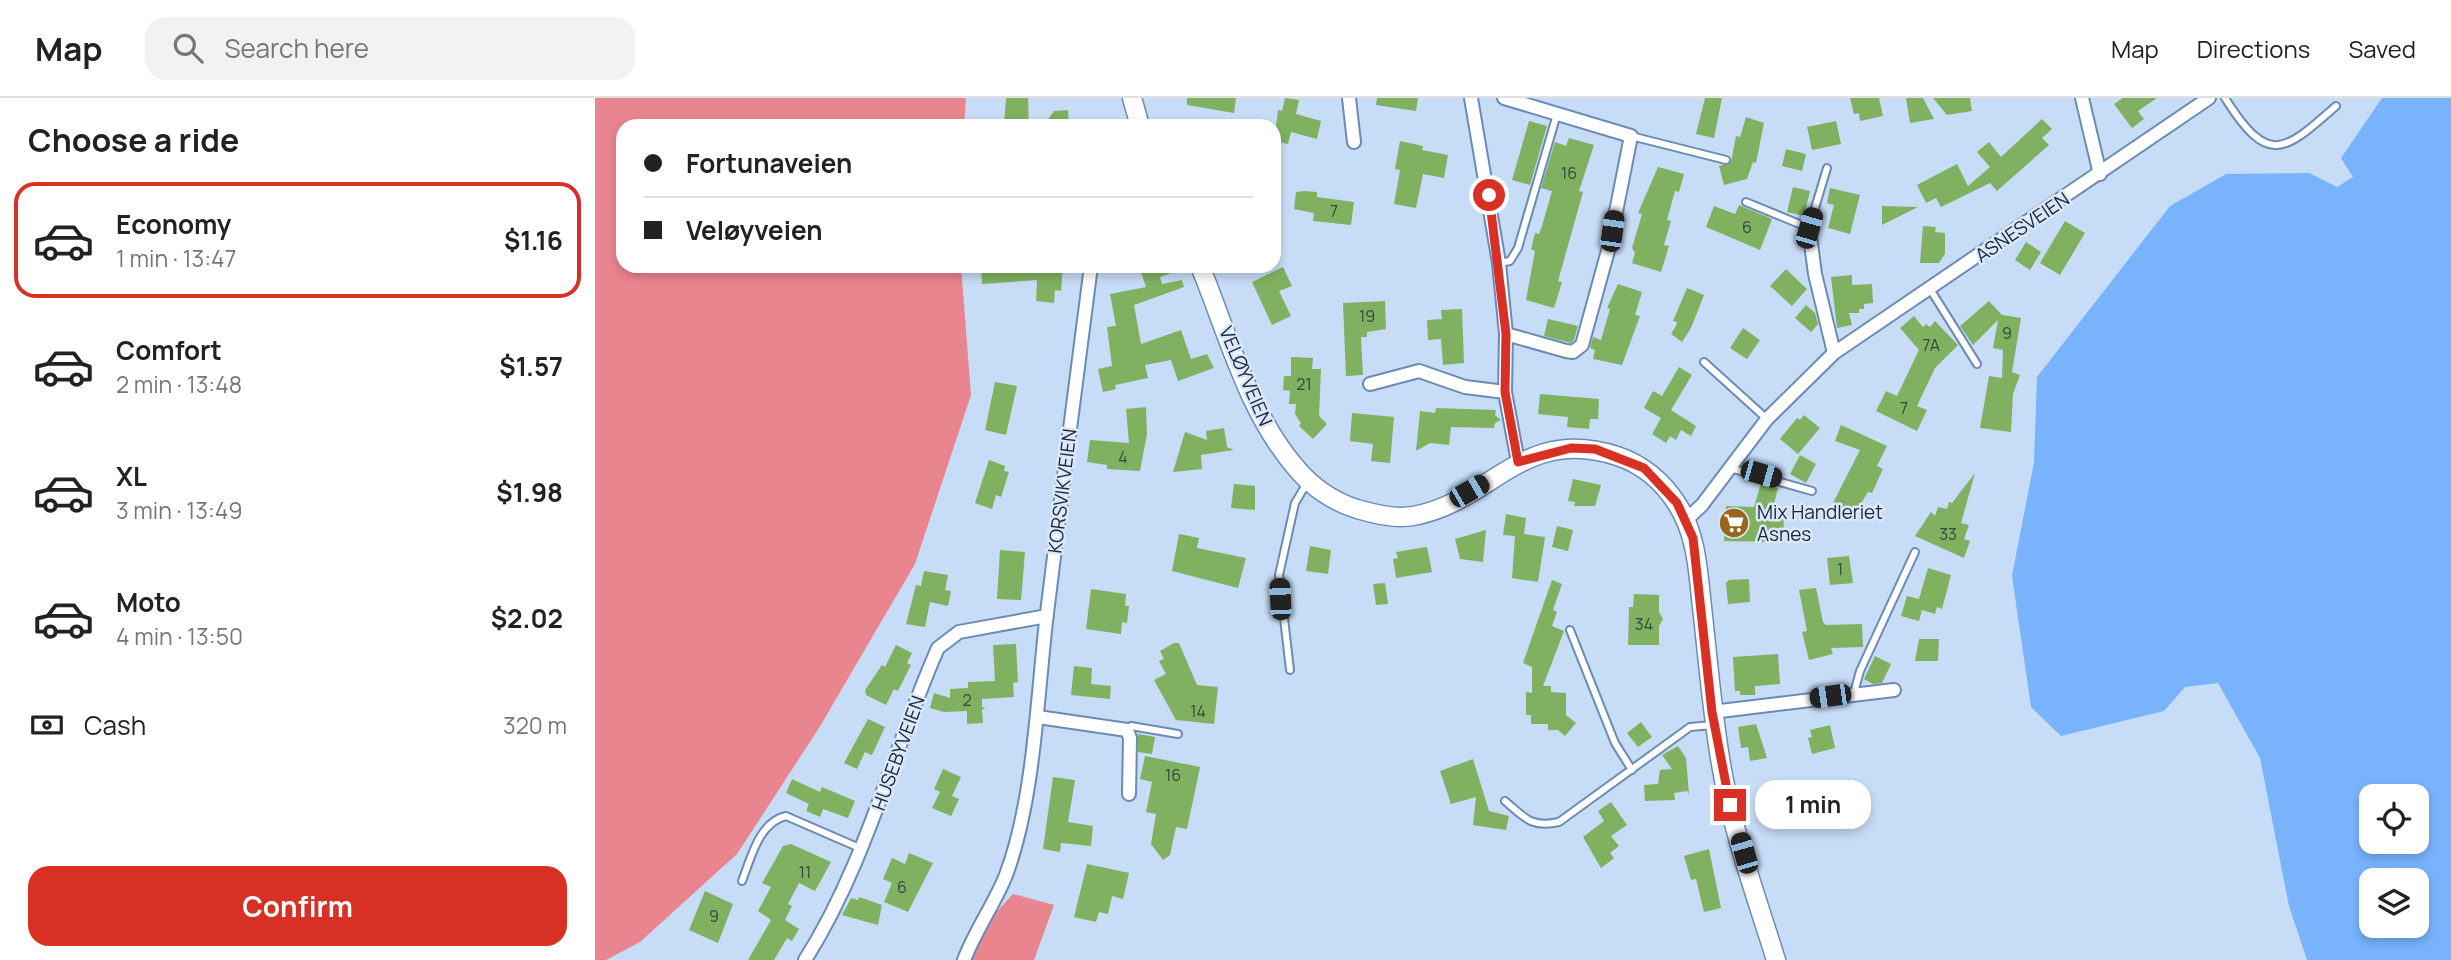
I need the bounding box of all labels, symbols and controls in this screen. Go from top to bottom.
search box [145,17,635,80]
text: Map [35,26,103,71]
icon: search [169,29,207,67]
text: Search here [225,30,369,66]
text: Map [2111,32,2159,65]
text: Directions [2197,32,2310,65]
text: Saved [2348,32,2416,65]
text: Choose a ride [28,118,239,162]
text: Fortunaveien [686,145,852,181]
house number: 16 [1561,162,1577,184]
route start [1473,179,1505,211]
street label: ASNESVEIEN [1970,186,2074,268]
house number: 7 [1330,200,1338,222]
car [1794,205,1825,251]
text: Economy [116,206,231,242]
icon: car [32,209,95,272]
car [1599,209,1626,253]
text: Veløyveien [686,212,822,248]
house number: 6 [1742,216,1752,238]
text: $1.16 [504,222,563,258]
text: 1 min · 13:47 [116,242,236,274]
house number: 19 [1359,305,1375,327]
street label: VELØYVEIEN [1213,322,1279,430]
house number: 9 [2002,322,2012,344]
text: Comfort [116,332,222,368]
house number: 7A [1922,334,1940,356]
icon: car [32,335,95,398]
text: $1.57 [499,348,563,384]
text: 2 min · 13:48 [116,368,242,400]
house number: 21 [1296,373,1312,395]
house number: 7 [1900,397,1908,419]
street label: KORSVIKVEIEN [1041,427,1083,555]
house number: 4 [1118,446,1128,468]
text: XL [116,458,147,494]
car [1738,458,1785,490]
icon: car [32,461,95,524]
car [1446,471,1493,511]
text: $1.98 [496,474,563,510]
text: 3 min · 13:49 [116,494,242,526]
place label: Mix Handleriet Asnes [1757,499,1883,547]
supermarket icon: Mix Handleriet Asnes [1717,506,1751,540]
house number: 33 [1939,523,1957,545]
house number: 1 [1837,558,1843,580]
car [1269,577,1292,621]
text: Moto [116,584,181,620]
icon: car [32,587,95,650]
text: $2.02 [491,600,563,636]
house number: 34 [1635,613,1653,635]
text: 4 min · 13:50 [116,620,243,652]
car [1808,683,1853,709]
house number: 2 [962,689,972,711]
street label: HUSEBYVEIEN [865,692,931,814]
house number: 14 [1190,700,1206,722]
icon: cash [28,706,66,744]
text: Cash [84,707,146,743]
text: 320 m [503,709,567,741]
house number: 16 [1165,764,1181,786]
callout: 1 min [1755,780,1870,830]
map controls [2359,784,2429,938]
button: locate [2359,784,2429,854]
text: 1 min [1785,788,1841,820]
route end [1714,789,1746,821]
car [1729,830,1760,876]
house number: 11 [799,861,811,883]
button: Confirm [28,866,567,946]
button: layers [2359,868,2429,938]
house number: 6 [897,876,907,898]
house number: 9 [709,905,719,927]

